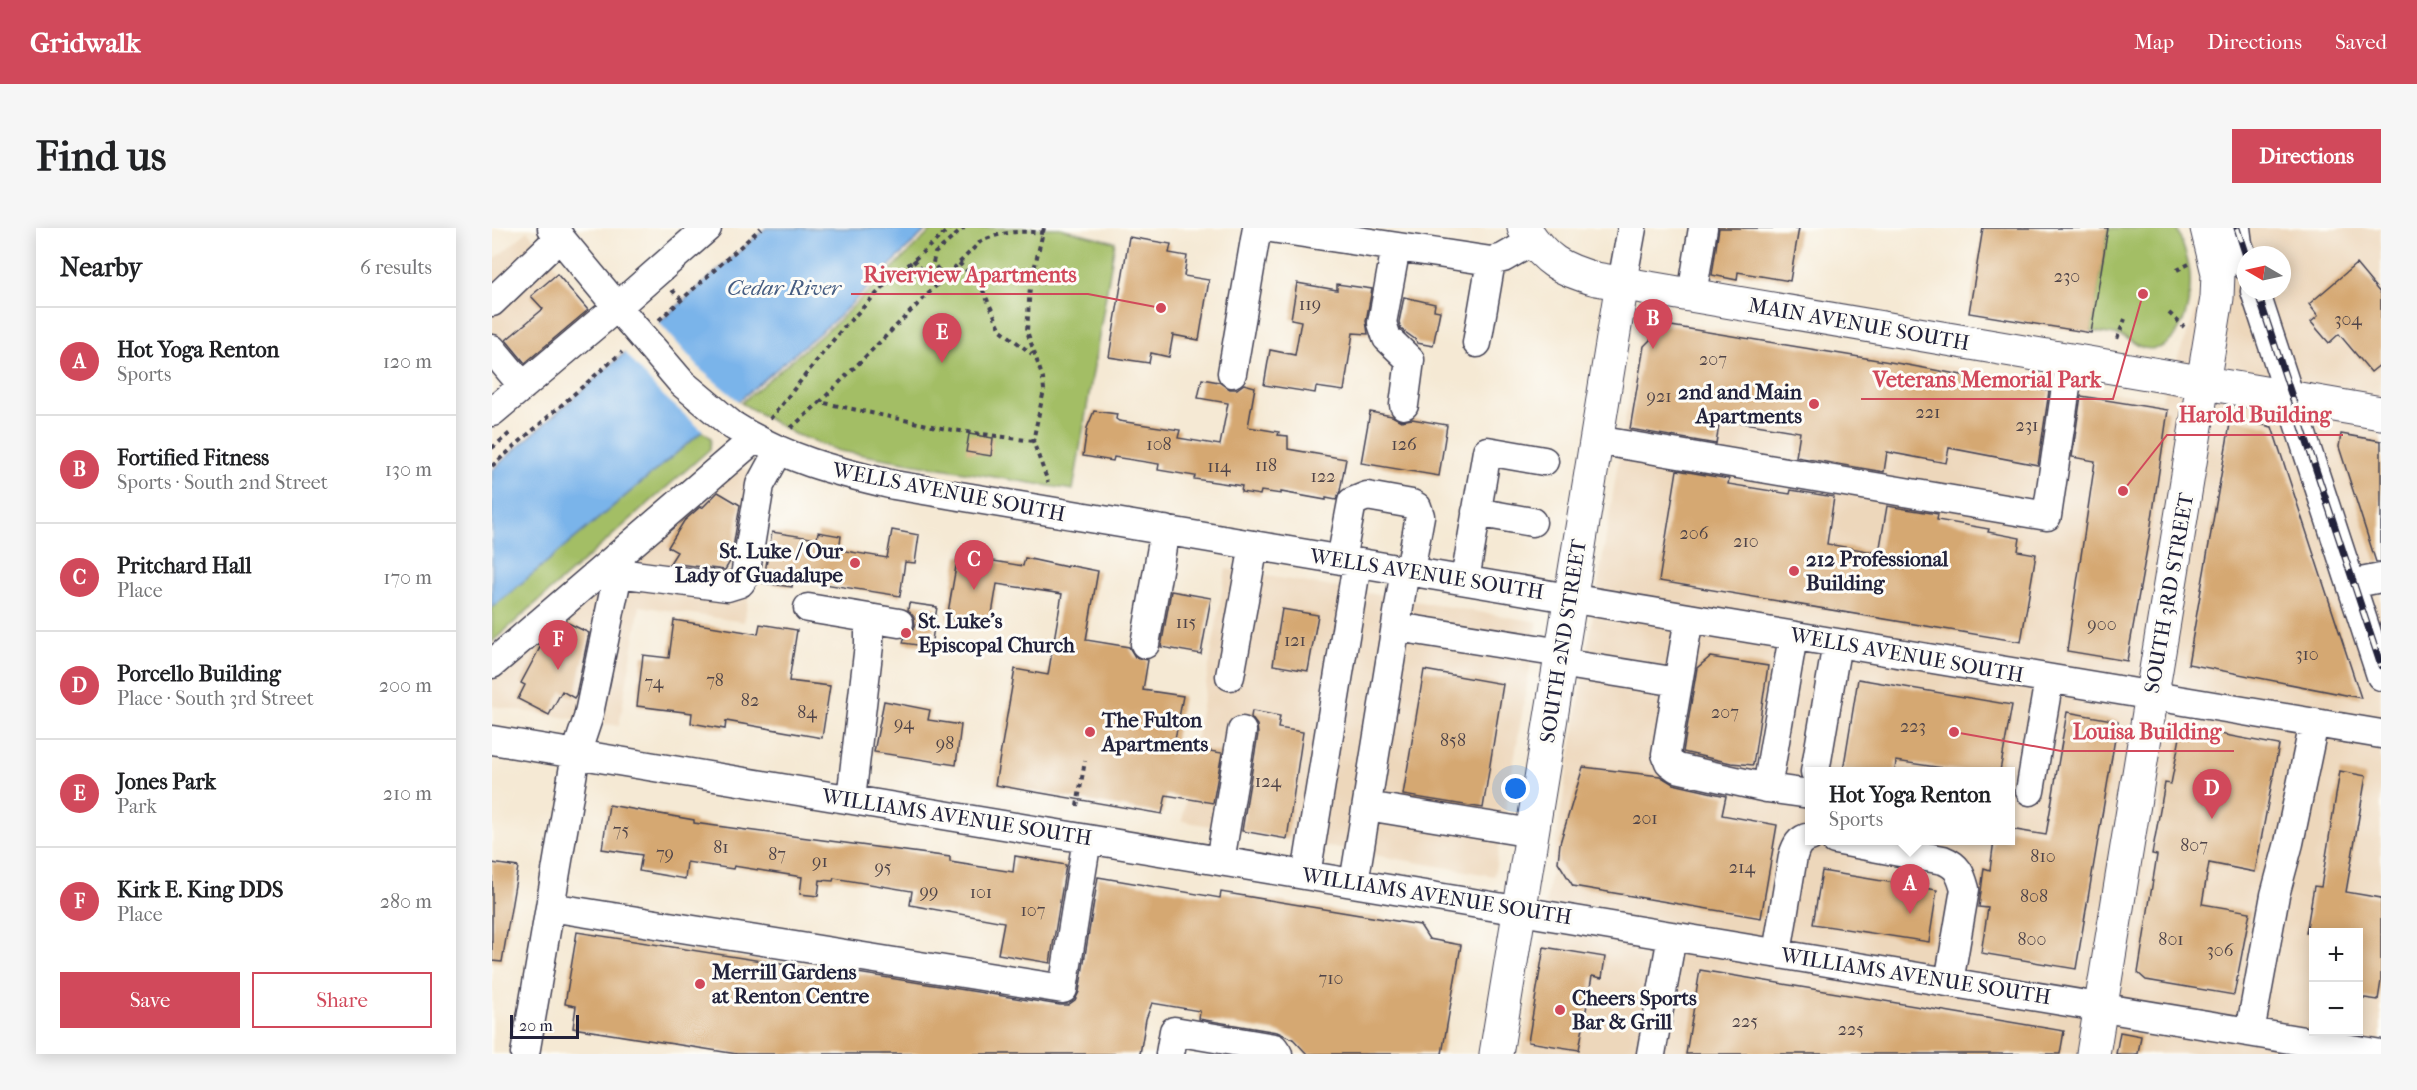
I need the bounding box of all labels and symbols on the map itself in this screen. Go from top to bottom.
north arrow [2237,246,2291,300]
callout: Riverview Apartments [851,254,1088,294]
text: Riverview Apartments [863,262,1077,288]
house number: 230 [2054,266,2080,287]
water label: Cedar River [727,275,843,301]
street label: MAIN AVENUE SOUTH [1747,293,1972,355]
house number: 119 [1299,294,1321,315]
pin: B [1634,300,1672,349]
house number: 304 [2334,309,2362,330]
pin: E [922,314,962,363]
house number: 207 [1699,349,1727,370]
callout: Veterans Memorial Park [1861,359,2113,399]
text: Veterans Memorial Park [1872,367,2102,393]
place label: 2nd and Main Apartments [1678,380,1803,428]
house number: 921 [1646,386,1672,407]
callout: Harold Building [2167,395,2343,435]
marker: 2nd and Main Apartments [1807,397,1821,411]
house number: 221 [1916,402,1940,423]
text: Harold Building [2179,402,2333,428]
house number: 231 [2015,415,2039,436]
house number: 108 [1146,434,1172,455]
house number: 126 [1391,434,1417,455]
house number: 118 [1255,455,1277,476]
house number: 114 [1207,456,1231,477]
street label: WELLS AVENUE SOUTH [830,457,1068,526]
house number: 122 [1311,466,1335,487]
street label: SOUTH 3RD STREET [2140,490,2199,695]
house number: 206 [1680,523,1709,544]
house number: 210 [1733,531,1759,552]
street label: SOUTH 2ND STREET [1535,537,1591,745]
place label: St. Luke / Our Lady of Guadalupe [675,539,844,587]
pin: C [954,540,994,590]
street label: WELLS AVENUE SOUTH [1307,543,1546,604]
place label: 212 Professional Building [1806,547,1949,595]
marker: St. Luke / Our Lady of Guadalupe [848,556,862,570]
marker: 212 Professional Building [1787,564,1801,578]
place label: St. Luke's Episcopal Church [918,609,1075,657]
house number: 115 [1176,612,1196,633]
house number: 900 [2087,614,2117,635]
pin: F [538,620,578,670]
street label: WELLS AVENUE SOUTH [1787,622,2026,687]
marker: St. Luke's Episcopal Church [899,626,913,640]
house number: 121 [1284,630,1306,651]
house number: 310 [2295,644,2319,665]
house number: 78 [706,670,724,691]
house number: 74 [645,672,664,693]
house number: 82 [741,690,759,711]
house number: 84 [797,702,817,723]
house number: 207 [1711,702,1739,723]
place label: The Fulton Apartments [1100,708,1209,756]
callout: Louisa Building [2061,711,2234,751]
house number: 94 [894,713,914,734]
house number: 223 [1900,716,1926,737]
text: Louisa Building [2073,719,2222,745]
marker: The Fulton Apartments [1083,725,1097,739]
house number: 858 [1440,730,1466,751]
house number: 98 [936,733,954,754]
pin: D [2192,770,2232,819]
house number: 124 [1255,771,1282,792]
your location [1501,774,1530,803]
street label: WILLIAMS AVENUE SOUTH [819,784,1094,850]
house number: 201 [1632,808,1658,829]
house number: 75 [613,820,629,841]
house number: 807 [2180,835,2208,856]
house number: 81 [713,837,729,858]
house number: 79 [656,843,674,864]
house number: 87 [768,844,786,865]
house number: 810 [2030,846,2056,867]
house number: 91 [812,851,828,872]
house number: 95 [874,857,892,878]
house number: 214 [1729,857,1756,878]
street label: WILLIAMS AVENUE SOUTH [1299,863,1574,929]
pin: A [1890,864,1930,914]
house number: 99 [920,881,938,902]
house number: 101 [970,882,992,903]
house number: 808 [2020,886,2048,907]
house number: 107 [1021,900,1046,921]
house number: 800 [2018,929,2046,950]
house number: 801 [2158,929,2184,950]
house number: 306 [2206,940,2234,961]
street label: WILLIAMS AVENUE SOUTH [1778,943,2053,1009]
place label: Merrill Gardens at Renton Centre [711,960,870,1008]
house number: 710 [1319,968,1343,989]
marker: Merrill Gardens at Renton Centre [693,977,707,991]
place label: Cheers Sports Bar & Grill [1572,986,1697,1034]
marker: Cheers Sports Bar & Grill [1553,1003,1567,1017]
house number: 225 [1732,1011,1758,1032]
scale bar [510,1012,579,1040]
house number: 225 [1838,1019,1864,1040]

